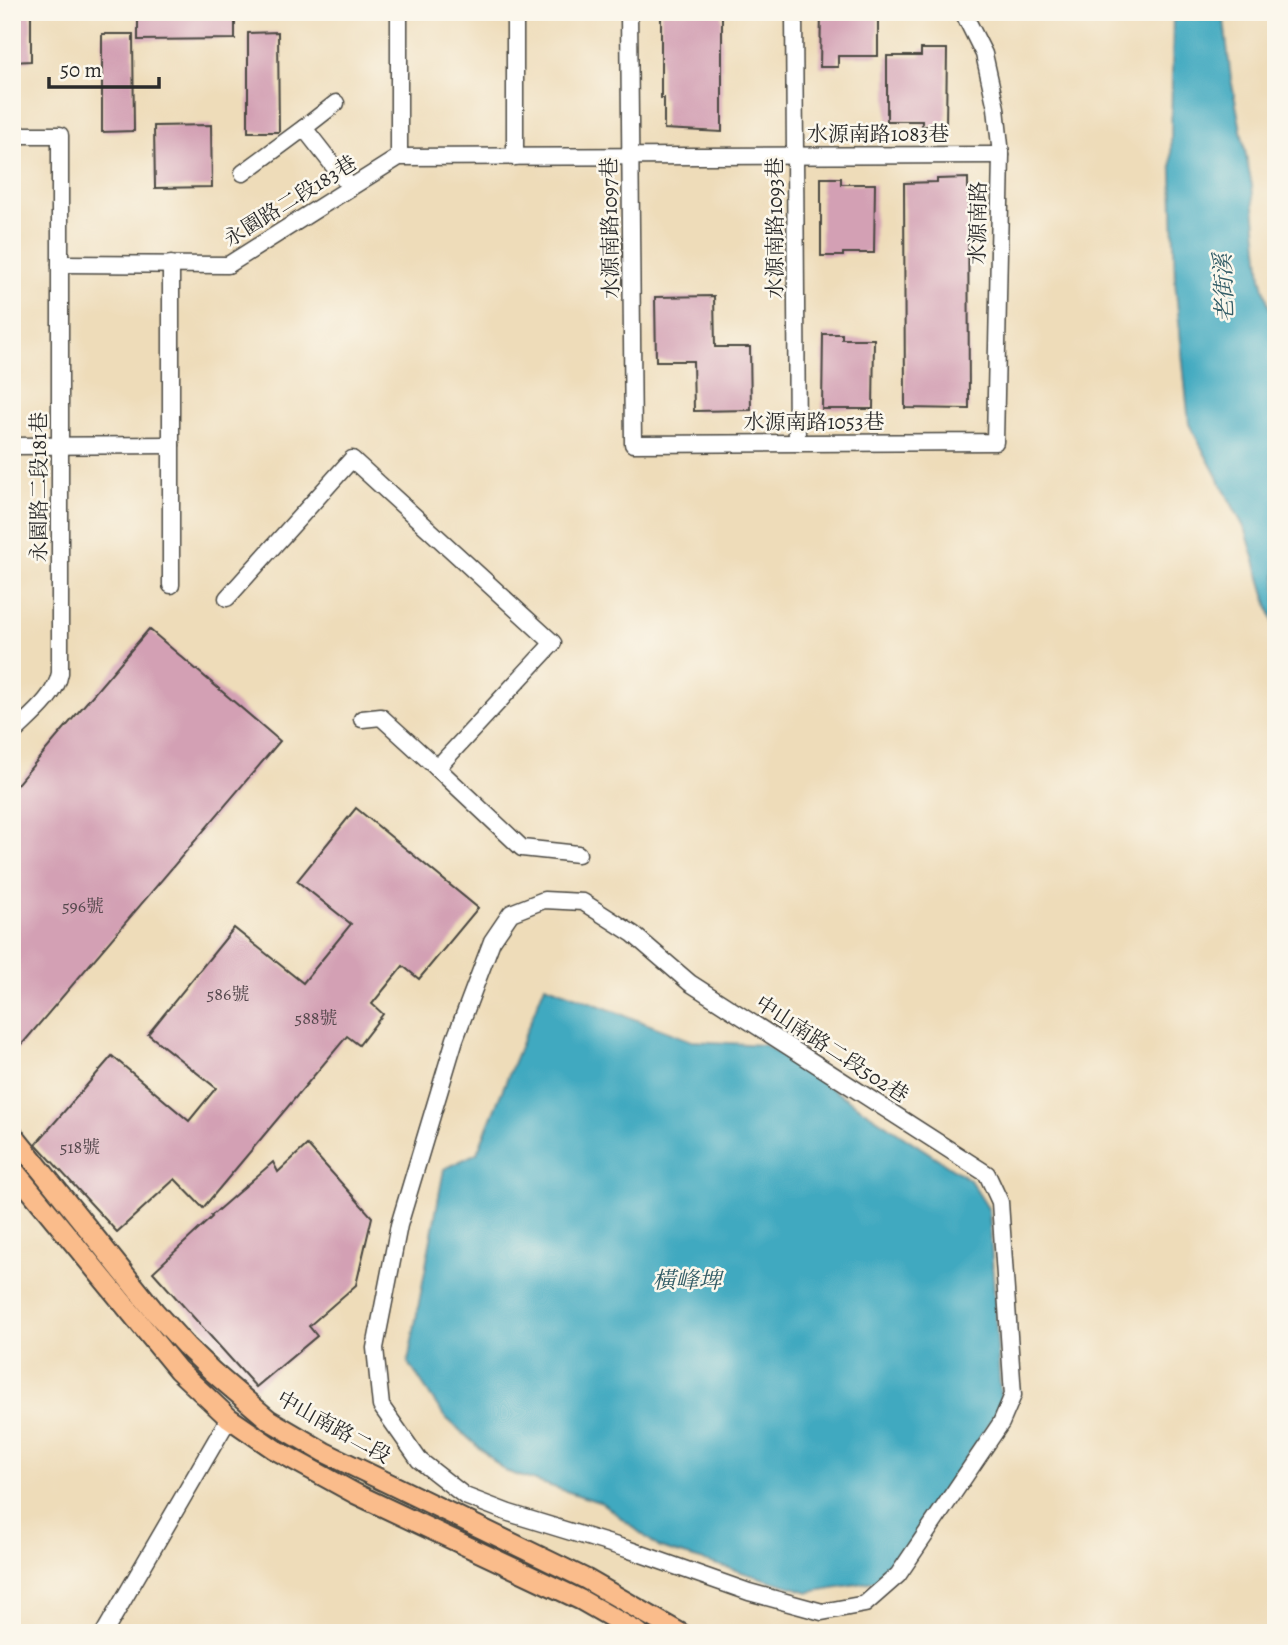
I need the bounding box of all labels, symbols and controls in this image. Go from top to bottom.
scale bar [49,46,159,90]
text: 50 m [60,56,102,84]
street label: 水源南路1083巷 [807,120,949,148]
street label: 永園路二段183巷 [218,149,362,253]
street label: 水源南路1097巷 [595,157,625,299]
street label: 水源南路1093巷 [761,157,789,299]
street label: 水源南路 [963,181,993,265]
water label: 老街溪 [1207,250,1241,323]
street label: 水源南路1053巷 [743,408,885,436]
street label: 永園路二段181巷 [25,412,53,562]
house number: 596號 [62,894,104,918]
house number: 586號 [207,982,249,1006]
street label: 中山南路二段502巷 [750,989,914,1109]
house number: 588號 [294,1006,338,1030]
house number: 518號 [60,1135,100,1159]
water label: 橫峰埤 [653,1265,725,1296]
street label: 中山南路二段 [272,1384,396,1470]

